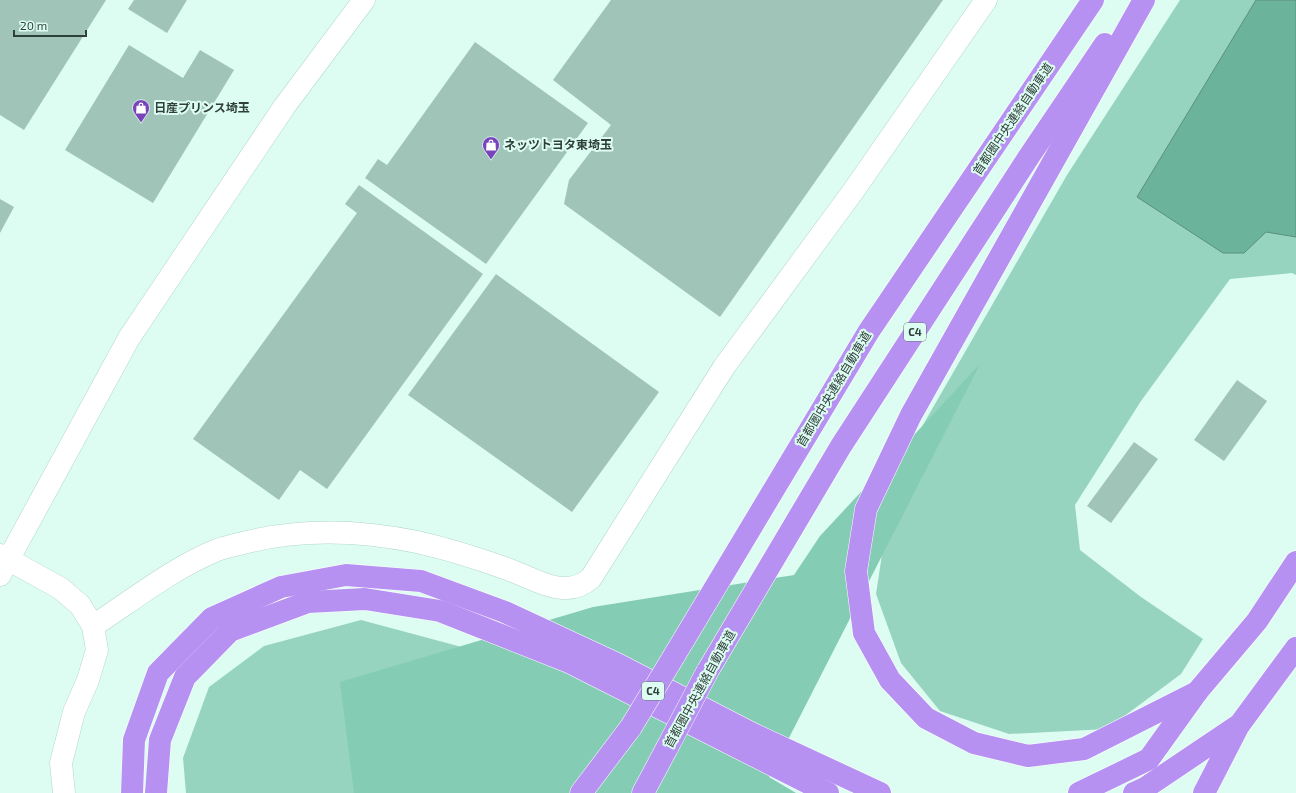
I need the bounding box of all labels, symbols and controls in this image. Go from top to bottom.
scale bar [14,12,86,38]
text: 20 m [20,18,47,32]
street label: 首都圏中央連絡自動車道 [969,60,1055,177]
shop icon: 日産プリンス埼玉 [131,98,151,123]
place label: 日産プリンス埼玉 [154,100,250,114]
shop icon: ネッツトヨタ東埼玉 [481,135,501,160]
place label: ネッツトヨタ東埼玉 [504,137,612,151]
road number: C4 [904,323,926,341]
street label: 首都圏中央連絡自動車道 [793,328,873,449]
street label: 首都圏中央連絡自動車道 [661,627,737,750]
road number: C4 [642,682,664,700]

